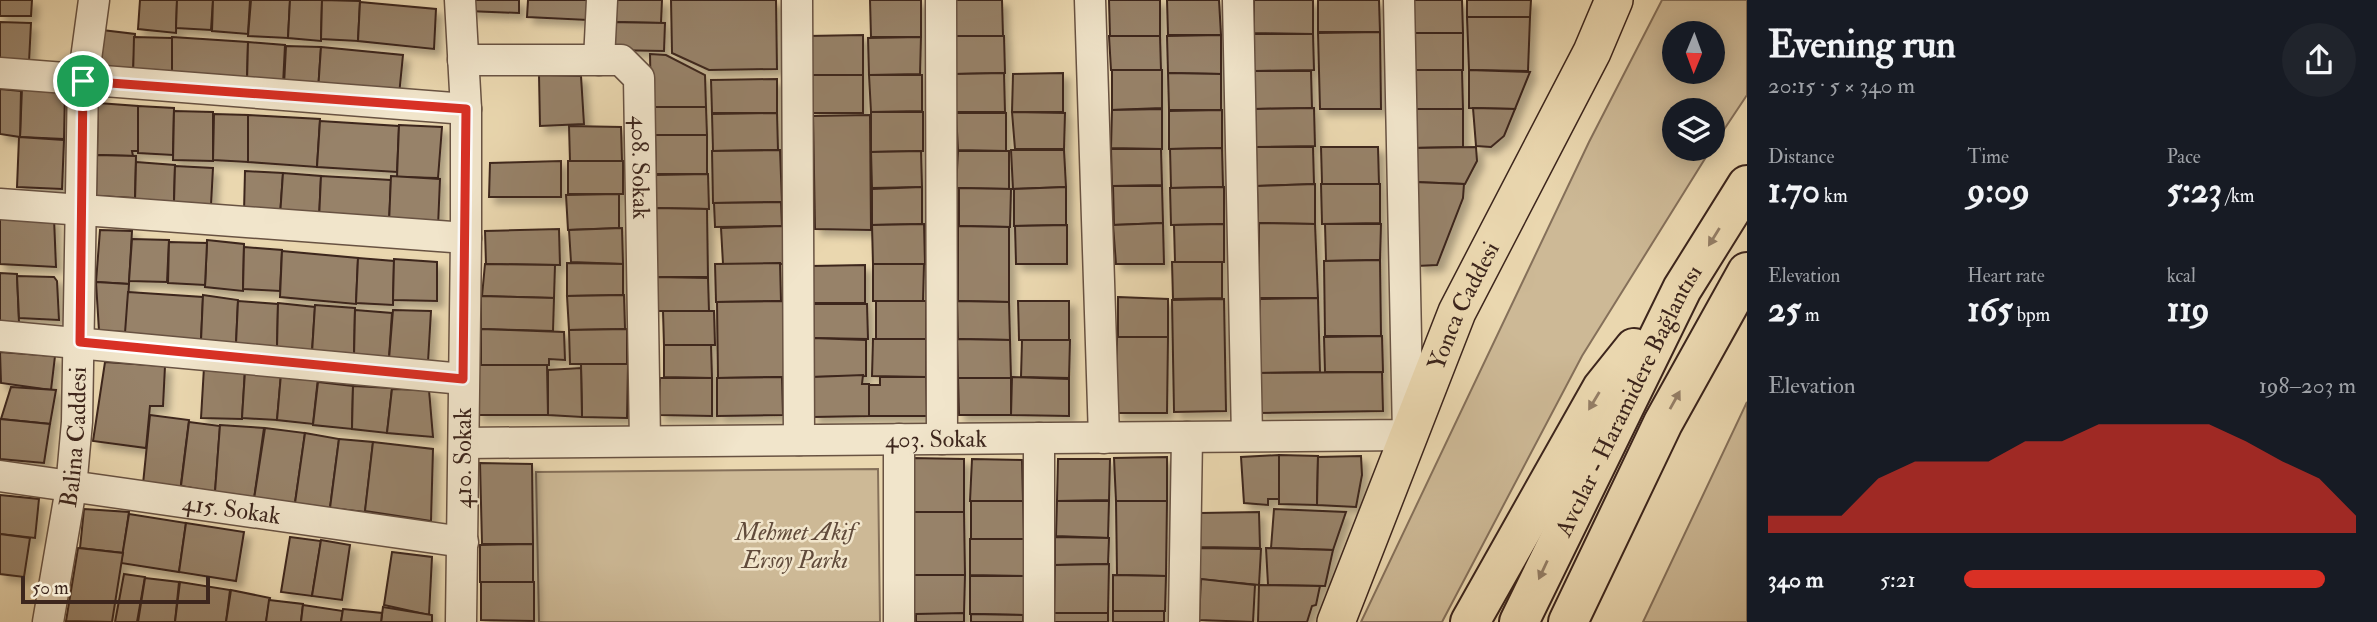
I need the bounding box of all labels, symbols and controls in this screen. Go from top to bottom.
north arrow [1662,21,1726,84]
map controls [1662,21,1725,161]
text: Evening run [1768,21,1956,69]
button: share [2282,23,2356,97]
pin [53,51,113,111]
icon: arrive [64,62,102,100]
text: 20:15 · 5 × 340 m [1768,71,1915,100]
button: layers [1662,98,1725,161]
street label: 408. Sokak [624,115,657,220]
text: Distance [1768,145,1834,169]
text: Time [1967,145,2009,169]
text: Pace [2167,145,2201,169]
text: 1.70 [1768,169,1820,213]
text: 9:09 [1967,169,2030,213]
text: 5:23 [2167,169,2222,213]
text: km [1820,184,1848,208]
text: /km [2222,184,2255,208]
one-way arrow [1708,227,1721,247]
street label: Yonca Caddesi [1420,236,1506,374]
street label: Avcılar - Haramidere Bağlantısı [1547,259,1709,542]
text: Elevation [1768,264,1840,288]
text: Heart rate [1967,264,2045,288]
text: kcal [2167,264,2196,288]
text: 25 [1768,288,1801,332]
text: 165 [1967,288,2013,332]
text: 119 [2167,288,2209,332]
text: m [1801,303,1820,327]
text: bpm [2013,303,2050,327]
street label: Balina Caddesi [52,366,93,510]
text: Elevation [1768,371,1856,400]
text: 198–203 m [2259,371,2356,400]
one-way arrow [1588,391,1600,410]
one-way arrow [1669,391,1681,410]
street label: 410. Sokak [448,407,479,508]
street label: 403. Sokak [885,423,987,455]
street label: 415. Sokak [181,487,283,531]
park label: Mehmet Akif Ersoy Parkı [733,517,861,576]
one-way arrow [1538,560,1549,580]
text: 340 m [1768,565,1824,594]
text: 5:21 [1880,565,1916,594]
scale bar [21,573,210,605]
text: 50 m [32,576,69,600]

